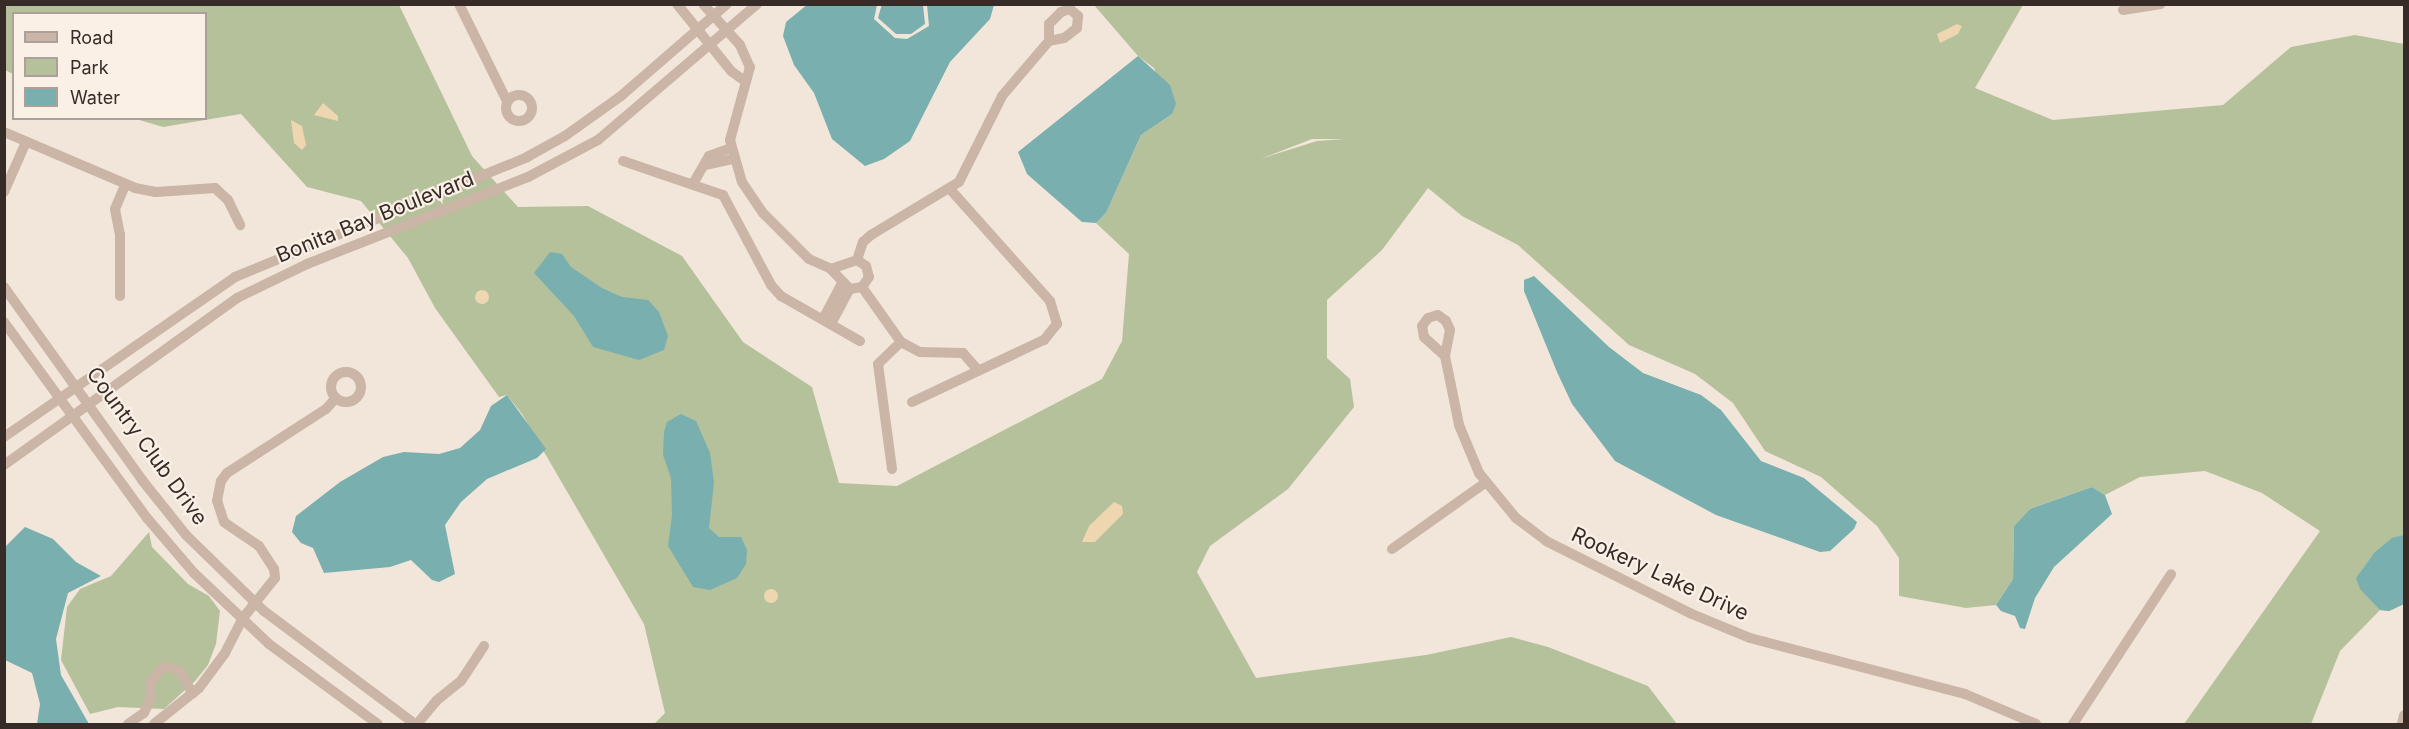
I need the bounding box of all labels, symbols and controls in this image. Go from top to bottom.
legend [12,12,207,120]
text: Road [70,27,113,48]
text: Park [70,57,109,78]
text: Water [70,87,120,108]
street label: Bonita Bay Boulevard [272,166,478,268]
street label: Country Club Drive [81,362,213,530]
street label: Rookery Lake Drive [1567,522,1753,626]

